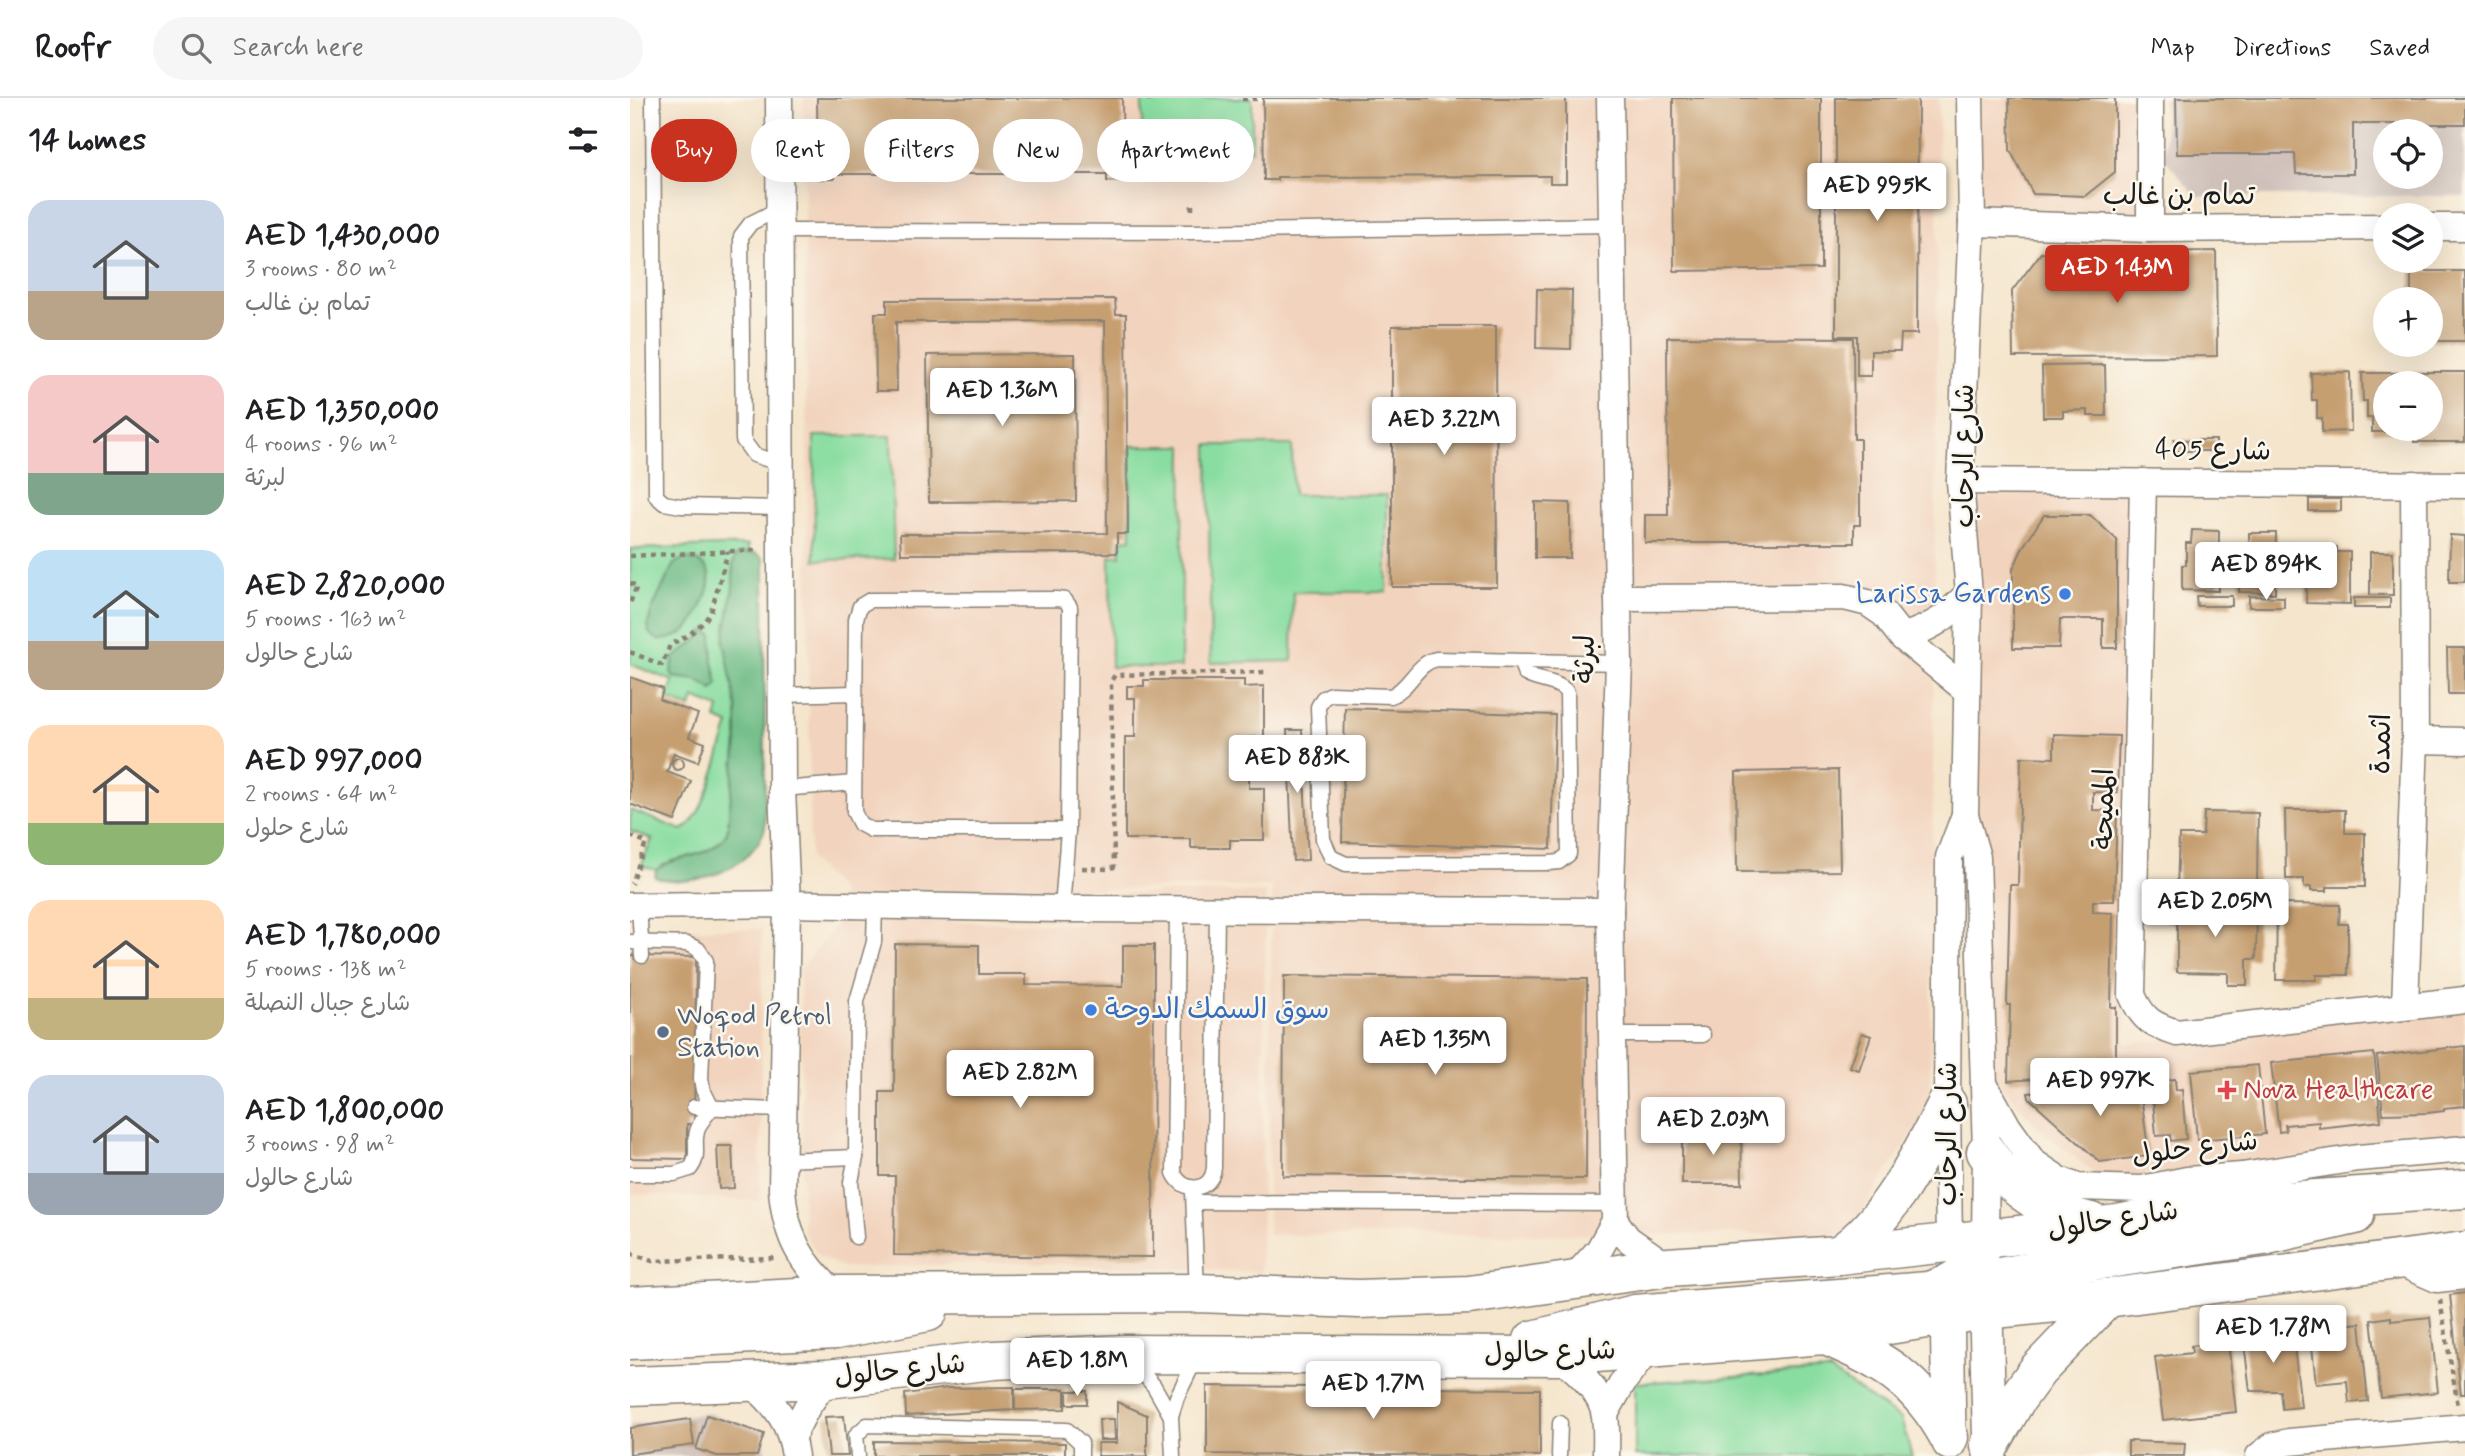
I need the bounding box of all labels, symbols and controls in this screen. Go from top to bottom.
search box [153,17,643,80]
text: Roofr [35,26,111,70]
icon: search [177,29,215,67]
text: Search here [233,31,364,65]
text: Map [2151,33,2195,64]
text: Directions [2233,33,2331,64]
text: Saved [2369,33,2430,64]
chip: Buy [651,119,737,182]
chip: Rent [751,119,850,182]
chip: Filters [864,119,979,182]
chip: New [993,119,1083,182]
chip: Apartment [1097,119,1254,182]
map controls [2373,119,2443,441]
button: locate [2373,119,2443,189]
text: 14 homes [28,121,146,160]
icon: filters [564,121,602,159]
pin: AED 995K [1805,164,1949,223]
text: AED 995K [1823,171,1931,201]
street label: تمام بن غالب [2103,178,2256,216]
button: layers [2373,203,2443,273]
text: AED 1,430,000 [245,216,440,255]
icon: home [84,228,168,312]
pin: AED 1.43M [2037,246,2197,305]
text: AED 1.43M [2061,253,2173,283]
text: 3 rooms · 80 m² [245,255,397,285]
button: + [2373,287,2443,357]
text: تمام بن غالب [245,289,370,319]
pin: AED 1.36M [922,368,1082,428]
button: − [2373,371,2443,441]
text: AED 1.36M [946,376,1058,406]
street label: شارع الرحاب [1947,384,1984,528]
text: AED 1,350,000 [245,391,439,430]
pin: AED 3.22M [1364,398,1524,457]
icon: home [84,403,168,487]
text: AED 3.22M [1388,405,1500,435]
text: 4 rooms · 96 m² [245,430,398,460]
street label: شارع 405 [2155,431,2271,471]
text: لبرثة [245,464,285,494]
pin: AED 894K [2194,542,2338,602]
text: AED 894K [2211,550,2321,580]
text: AED 2,820,000 [245,566,445,605]
place label: Larissa Gardens [1856,576,2051,613]
icon: home [84,578,168,662]
marker: Larissa Gardens [2057,586,2073,602]
text: 5 rooms · 163 m² [245,605,407,635]
street label: لبرثة [1567,634,1605,684]
text: شارع حالول [245,639,353,669]
street label: اثمدة [2363,713,2401,775]
pin: AED 883K [1225,736,1369,795]
text: AED 997,000 [245,741,422,780]
text: AED 883K [1245,743,1349,773]
icon: home [84,753,168,837]
street label: المميحة [2086,768,2124,850]
text: 2 rooms · 64 m² [245,780,397,810]
text: شارع حلول [245,814,349,844]
pin: AED 2.05M [2135,880,2295,939]
text: AED 2.05M [2158,887,2272,917]
text: AED 1,780,000 [245,916,441,955]
icon: home [84,928,168,1012]
text: 5 rooms · 138 m² [245,955,407,985]
text: شارع جبال النصلة [245,989,410,1019]
place label: سوق السمك الدوحة [1105,992,1329,1029]
place label: Woqod Petrol Station [677,998,832,1067]
marker: سوق السمك الدوحة [1083,1002,1099,1018]
pin: AED 1.35M [1355,1018,1515,1077]
marker: Woqod Petrol Station [655,1024,671,1040]
text: AED 1.35M [1379,1025,1491,1055]
pin: AED 2.82M [940,1051,1100,1110]
text: AED 2.82M [963,1058,1077,1088]
pin: AED 997K [2028,1058,2172,1118]
street label: شارع الرحاب [1930,1062,1967,1206]
text: AED 997K [2046,1066,2154,1096]
place label: Nova Healthcare [2243,1072,2434,1109]
marker: Nova Healthcare [2217,1080,2237,1100]
text: AED 1,800,000 [245,1091,444,1130]
pin: AED 2.03M [1633,1098,1793,1157]
icon: home [84,1103,168,1187]
text: AED 2.03M [1657,1105,1769,1135]
street label: شارع حلول [2130,1123,2260,1175]
text: 3 rooms · 98 m² [245,1130,395,1160]
text: شارع حالول [245,1164,353,1194]
street label: شارع حالول [2045,1192,2181,1250]
pin: AED 1.78M [2193,1306,2353,1365]
text: AED 1.78M [2215,1313,2331,1343]
street label: شارع حالول [1483,1332,1617,1374]
pin: AED 1.8M [1005,1338,1149,1398]
street label: شارع حالول [832,1346,968,1396]
text: AED 1.8M [1026,1346,1128,1376]
pin: AED 1.7M [1301,1362,1445,1421]
text: AED 1.7M [1322,1369,1424,1399]

